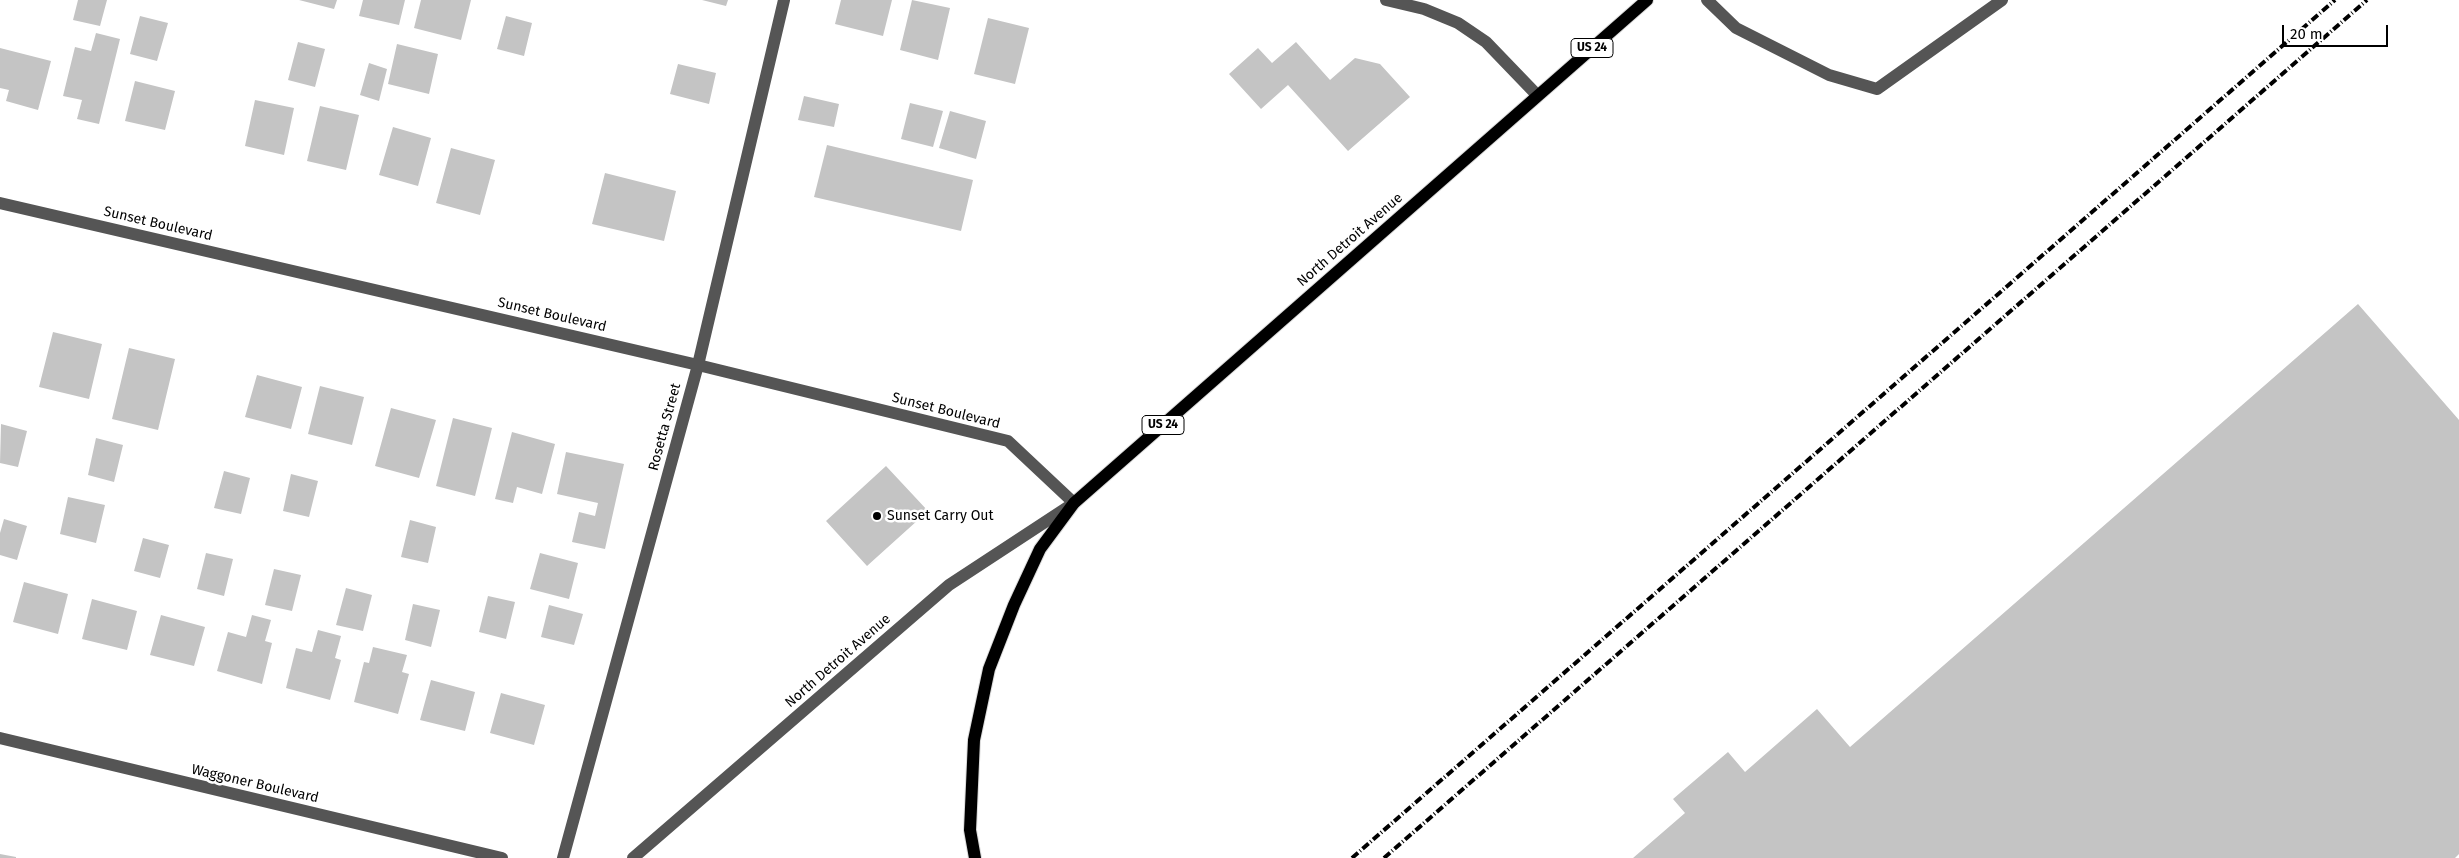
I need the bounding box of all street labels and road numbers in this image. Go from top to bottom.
road number: US 24 [1571,38,1613,58]
street label: North Detroit Avenue [1294,190,1406,290]
street label: Sunset Boulevard [102,203,214,245]
street label: Sunset Boulevard [496,294,608,336]
street label: Rosetta Street [645,381,685,473]
street label: Sunset Boulevard [890,389,1002,433]
road number: US 24 [1142,416,1184,434]
street label: North Detroit Avenue [782,611,894,711]
street label: Waggoner Boulevard [190,761,320,807]

